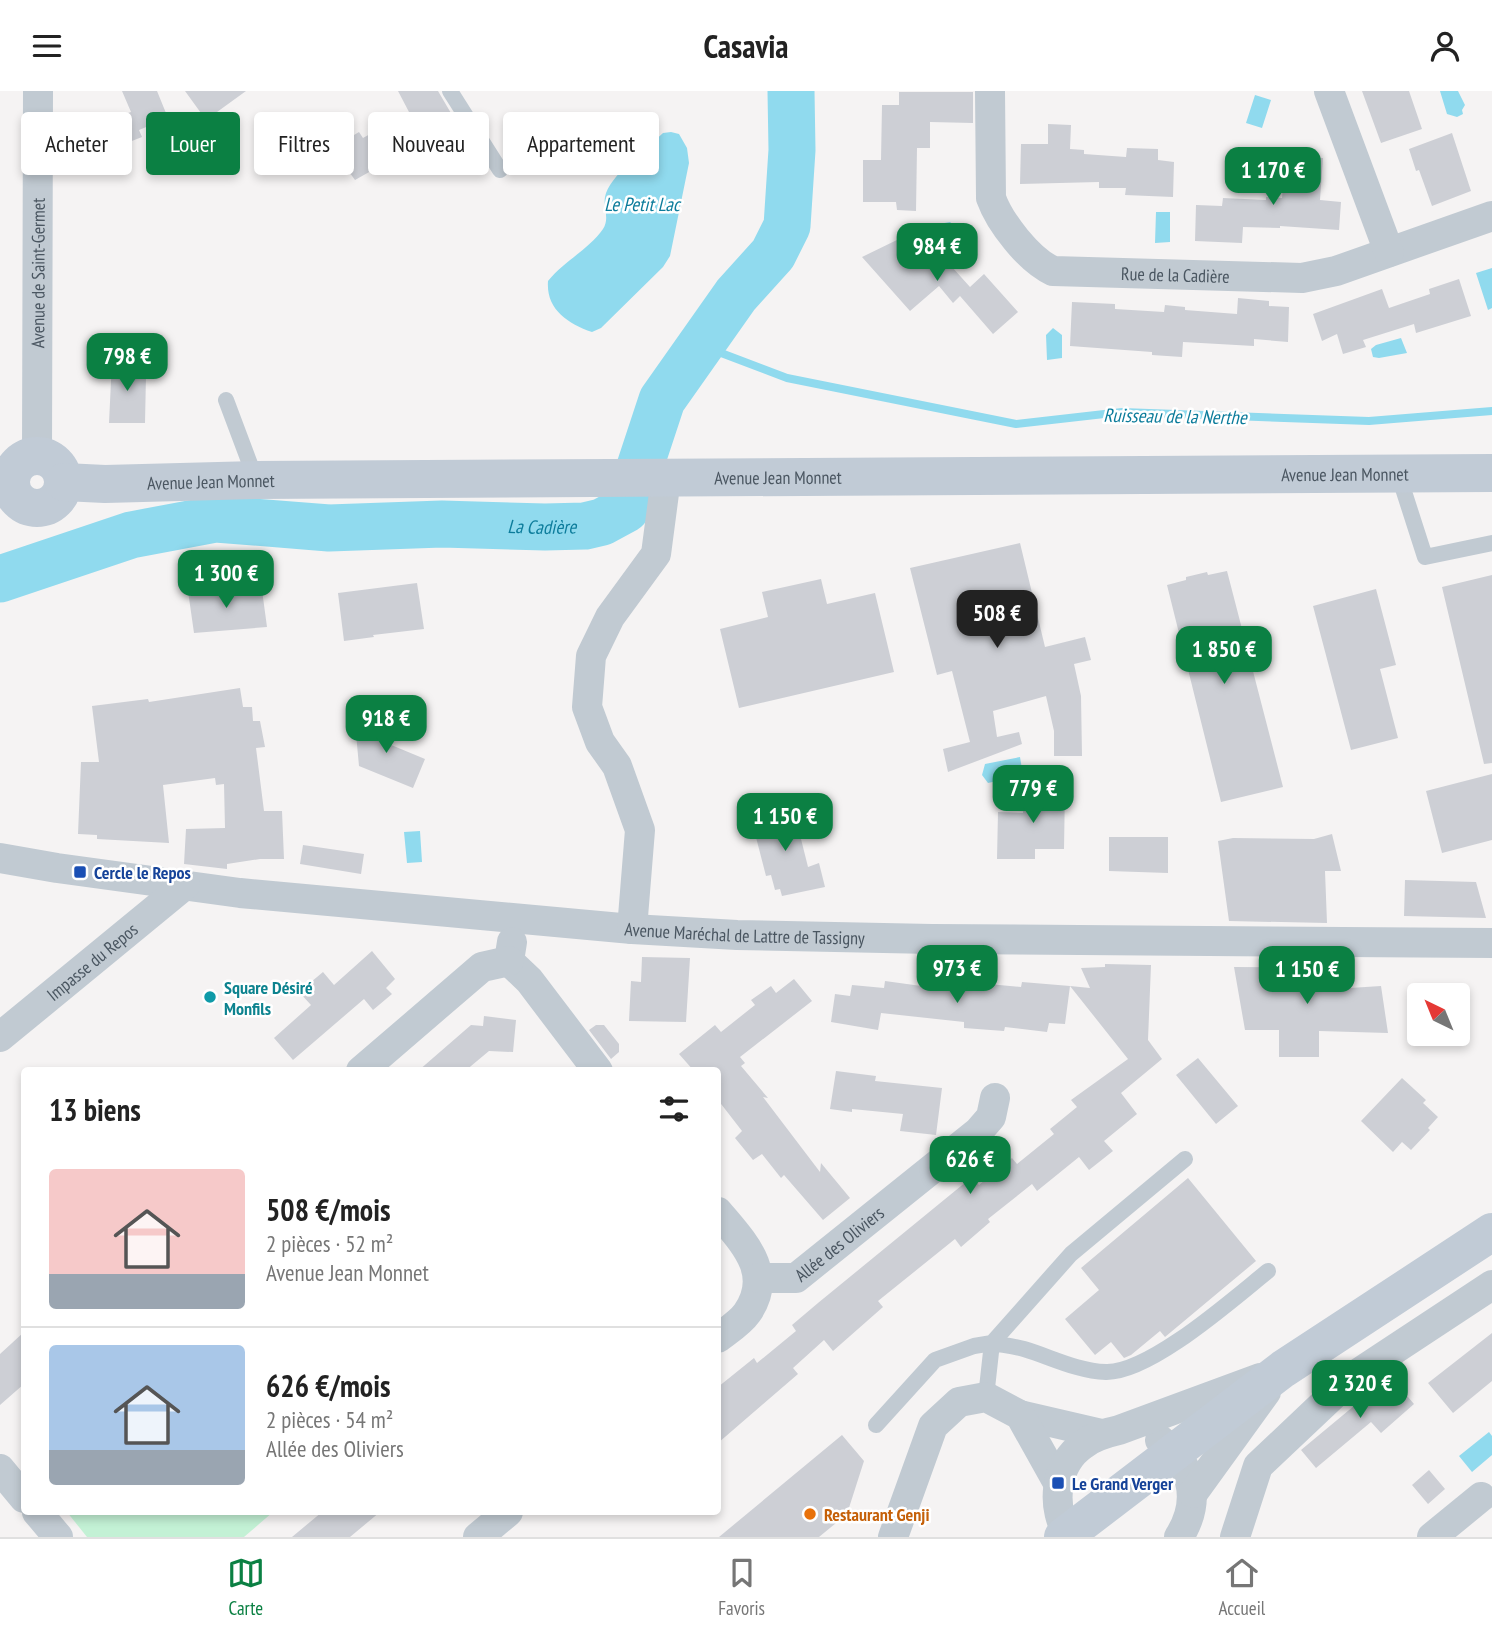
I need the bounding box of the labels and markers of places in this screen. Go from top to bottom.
pin: 1 170 € [1208,148,1338,207]
pin: 984 € [888,223,986,283]
pin: 798 € [78,334,176,393]
pin: 1 300 € [161,551,291,610]
pin: 508 € [948,591,1046,650]
pin: 1 850 € [1159,627,1289,686]
pin: 918 € [337,695,435,755]
pin: 779 € [984,765,1082,825]
pin: 1 150 € [720,793,850,853]
place label: Cercle le Repos [94,861,191,884]
marker: Cercle le Repos [72,864,88,880]
pin: 973 € [908,946,1006,1005]
pin: 1 150 € [1242,947,1372,1006]
place label: Square Désiré Monfils [224,976,313,1020]
marker: Square Désiré Monfils [202,989,218,1005]
pin: 626 € [921,1137,1019,1196]
pin: 2 320 € [1295,1361,1425,1420]
place label: Le Grand Verger [1072,1472,1174,1495]
marker: Le Grand Verger [1050,1475,1066,1491]
place label: Restaurant Genji [824,1503,929,1526]
marker: Restaurant Genji [802,1506,818,1522]

